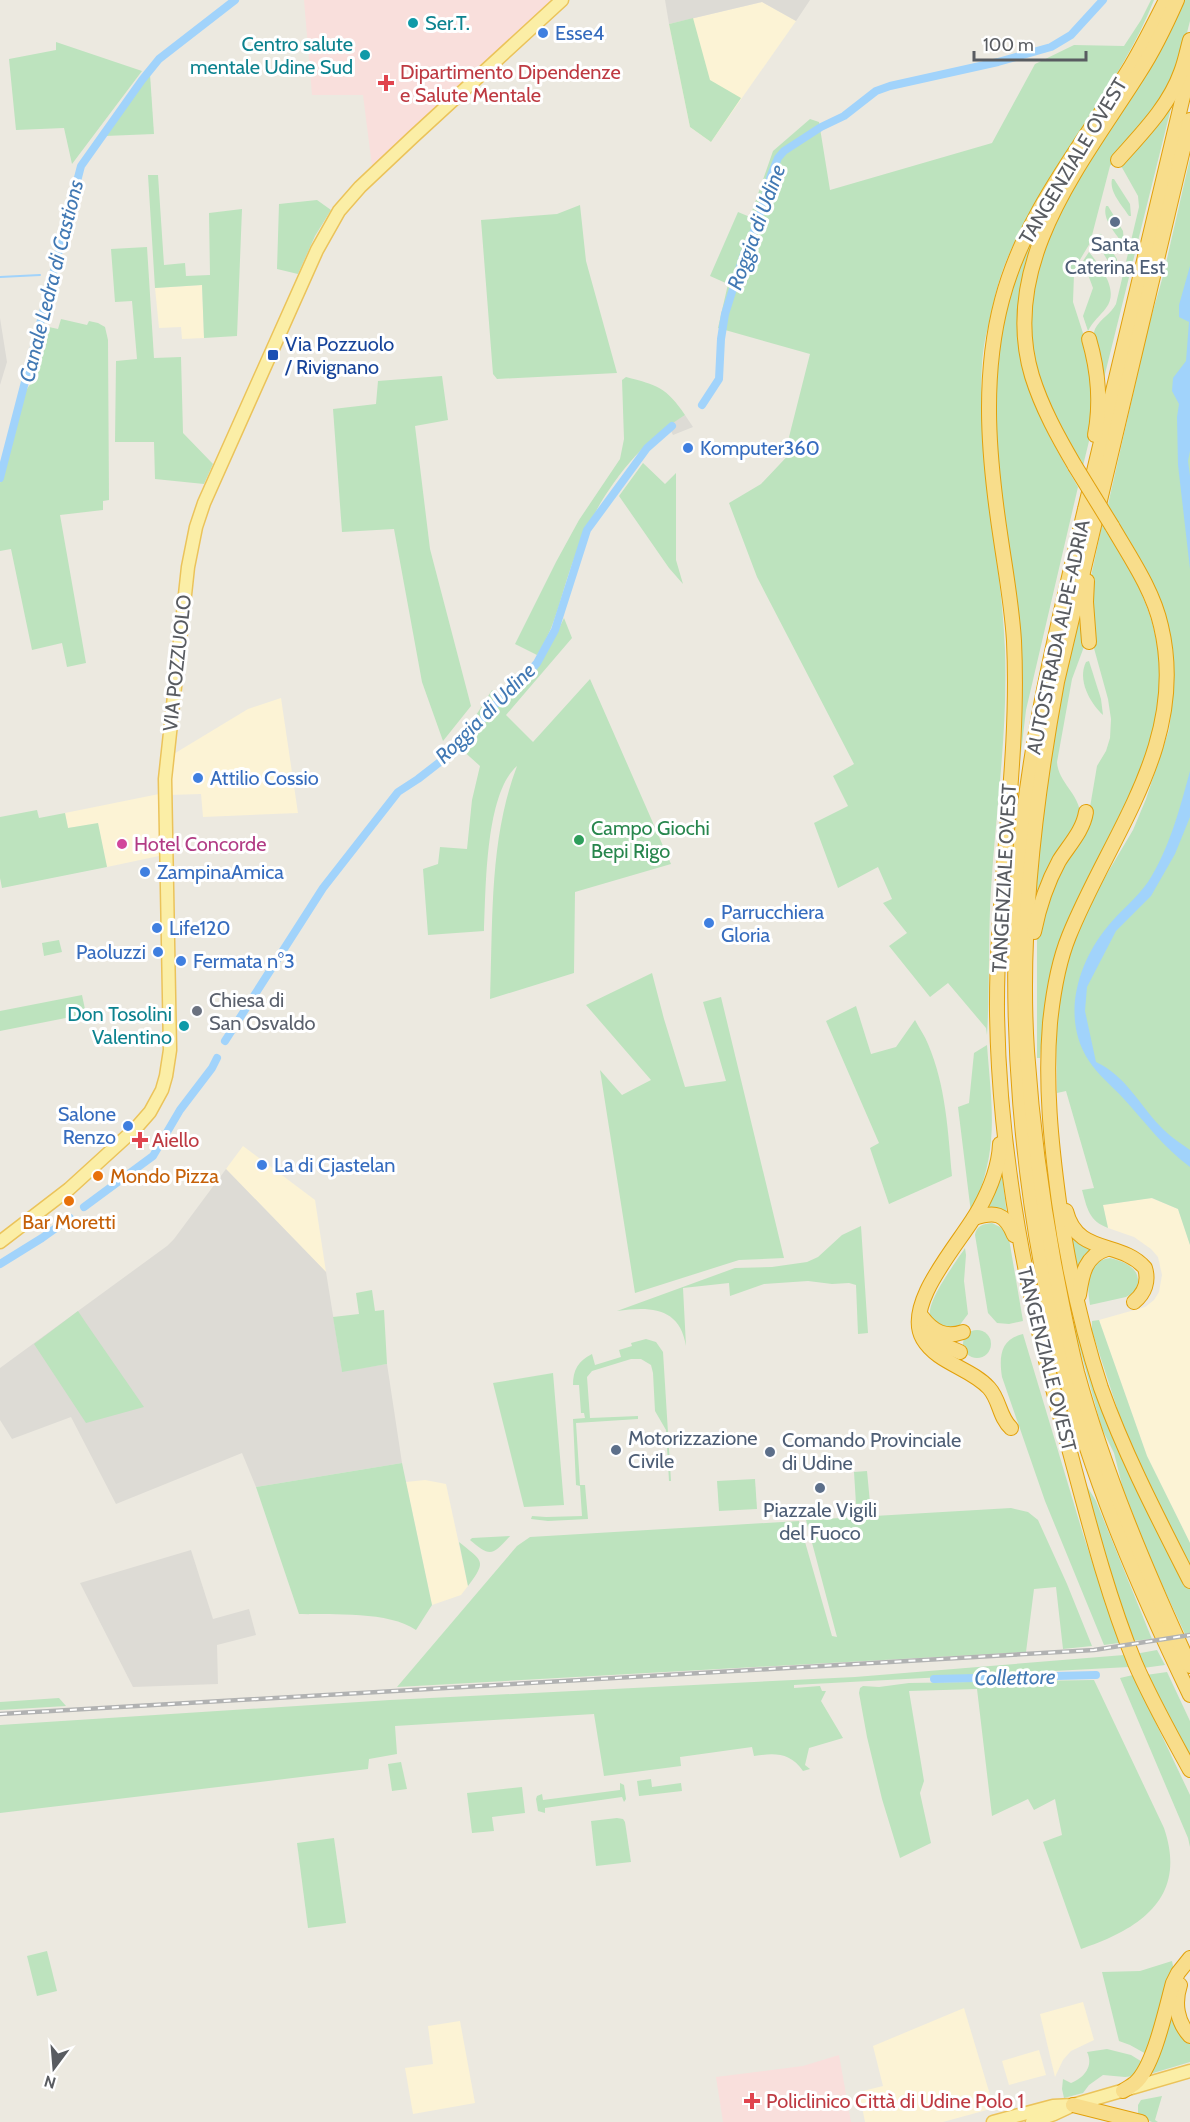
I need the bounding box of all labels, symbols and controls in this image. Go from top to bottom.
place label: Ser.T. [425,11,470,35]
marker: Ser.T. [406,16,420,30]
place label: Esse4 [555,21,605,45]
scale bar [974,24,1086,62]
marker: Esse4 [536,26,550,40]
place label: Centro salute mentale Udine Sud [190,32,353,79]
text: 100 m [983,34,1034,56]
marker: Centro salute mentale Udine Sud [358,48,372,62]
place label: Dipartimento Dipendenze e Salute Mentale [400,60,621,107]
street label: TANGENZIALE OVEST [1014,73,1132,248]
marker: Dipartimento Dipendenze e Salute Mentale [377,74,395,92]
water label: Roggia di Udine [722,161,790,293]
water label: Canale Ledra di Castions [14,177,88,385]
marker: Santa Caterina Est [1108,215,1122,229]
place label: Santa Caterina Est [1065,232,1165,279]
place label: Via Pozzuolo / Rivignano [284,332,394,379]
marker: Via Pozzuolo / Rivignano [266,348,280,362]
place label: Komputer360 [700,436,820,460]
marker: Komputer360 [681,441,695,455]
street label: AUTOSTRADA ALPE-ADRIA [1021,517,1095,757]
street label: VIA POZZUOLO [158,593,196,733]
water label: Roggia di Udine [430,658,540,768]
place label: Attilio Cossio [210,766,319,790]
marker: Attilio Cossio [191,771,205,785]
street label: TANGENZIALE OVEST [987,782,1021,973]
place label: Campo Giochi Bepi Rigo [591,816,710,863]
place label: Hotel Concorde [134,832,266,856]
marker: Campo Giochi Bepi Rigo [572,833,586,847]
marker: Hotel Concorde [115,837,129,851]
place label: ZampinaAmica [157,860,284,884]
marker: ZampinaAmica [138,865,152,879]
place label: Parrucchiera Gloria [721,900,824,947]
place label: Life120 [169,916,230,940]
marker: Parrucchiera Gloria [702,916,716,930]
marker: Life120 [150,921,164,935]
place label: Paoluzzi [76,940,146,964]
marker: Paoluzzi [151,945,165,959]
place label: Fermata n°3 [193,949,295,973]
marker: Fermata n°3 [174,954,188,968]
place label: Chiesa di San Osvaldo [209,988,316,1035]
place label: Don Tosolini Valentino [67,1002,172,1049]
marker: Chiesa di San Osvaldo [190,1004,204,1018]
marker: Don Tosolini Valentino [177,1019,191,1033]
place label: Salone Renzo [58,1102,116,1149]
marker: Salone Renzo [121,1119,135,1133]
place label: Aiello [152,1128,199,1152]
marker: Aiello [133,1133,147,1147]
place label: La di Cjastelan [274,1153,395,1177]
marker: La di Cjastelan [255,1158,269,1172]
place label: Mondo Pizza [110,1164,219,1188]
marker: Mondo Pizza [91,1169,105,1183]
marker: Bar Moretti [62,1194,76,1208]
place label: Bar Moretti [22,1210,116,1234]
street label: TANGENZIALE OVEST [1012,1264,1082,1454]
place label: Motorizzazione Civile [628,1426,758,1473]
place label: Comando Provinciale di Udine [782,1428,961,1475]
marker: Motorizzazione Civile [609,1443,623,1457]
marker: Comando Provinciale di Udine [763,1445,777,1459]
marker: Piazzale Vigili del Fuoco [813,1481,827,1495]
place label: Piazzale Vigili del Fuoco [763,1498,877,1545]
water label: Collettore [974,1664,1056,1690]
north arrow [24,2038,84,2098]
text: N [42,2071,58,2093]
place label: Policlinico Città di Udine Polo 1 [766,2089,1024,2113]
marker: Policlinico Città di Udine Polo 1 [743,2092,761,2110]

